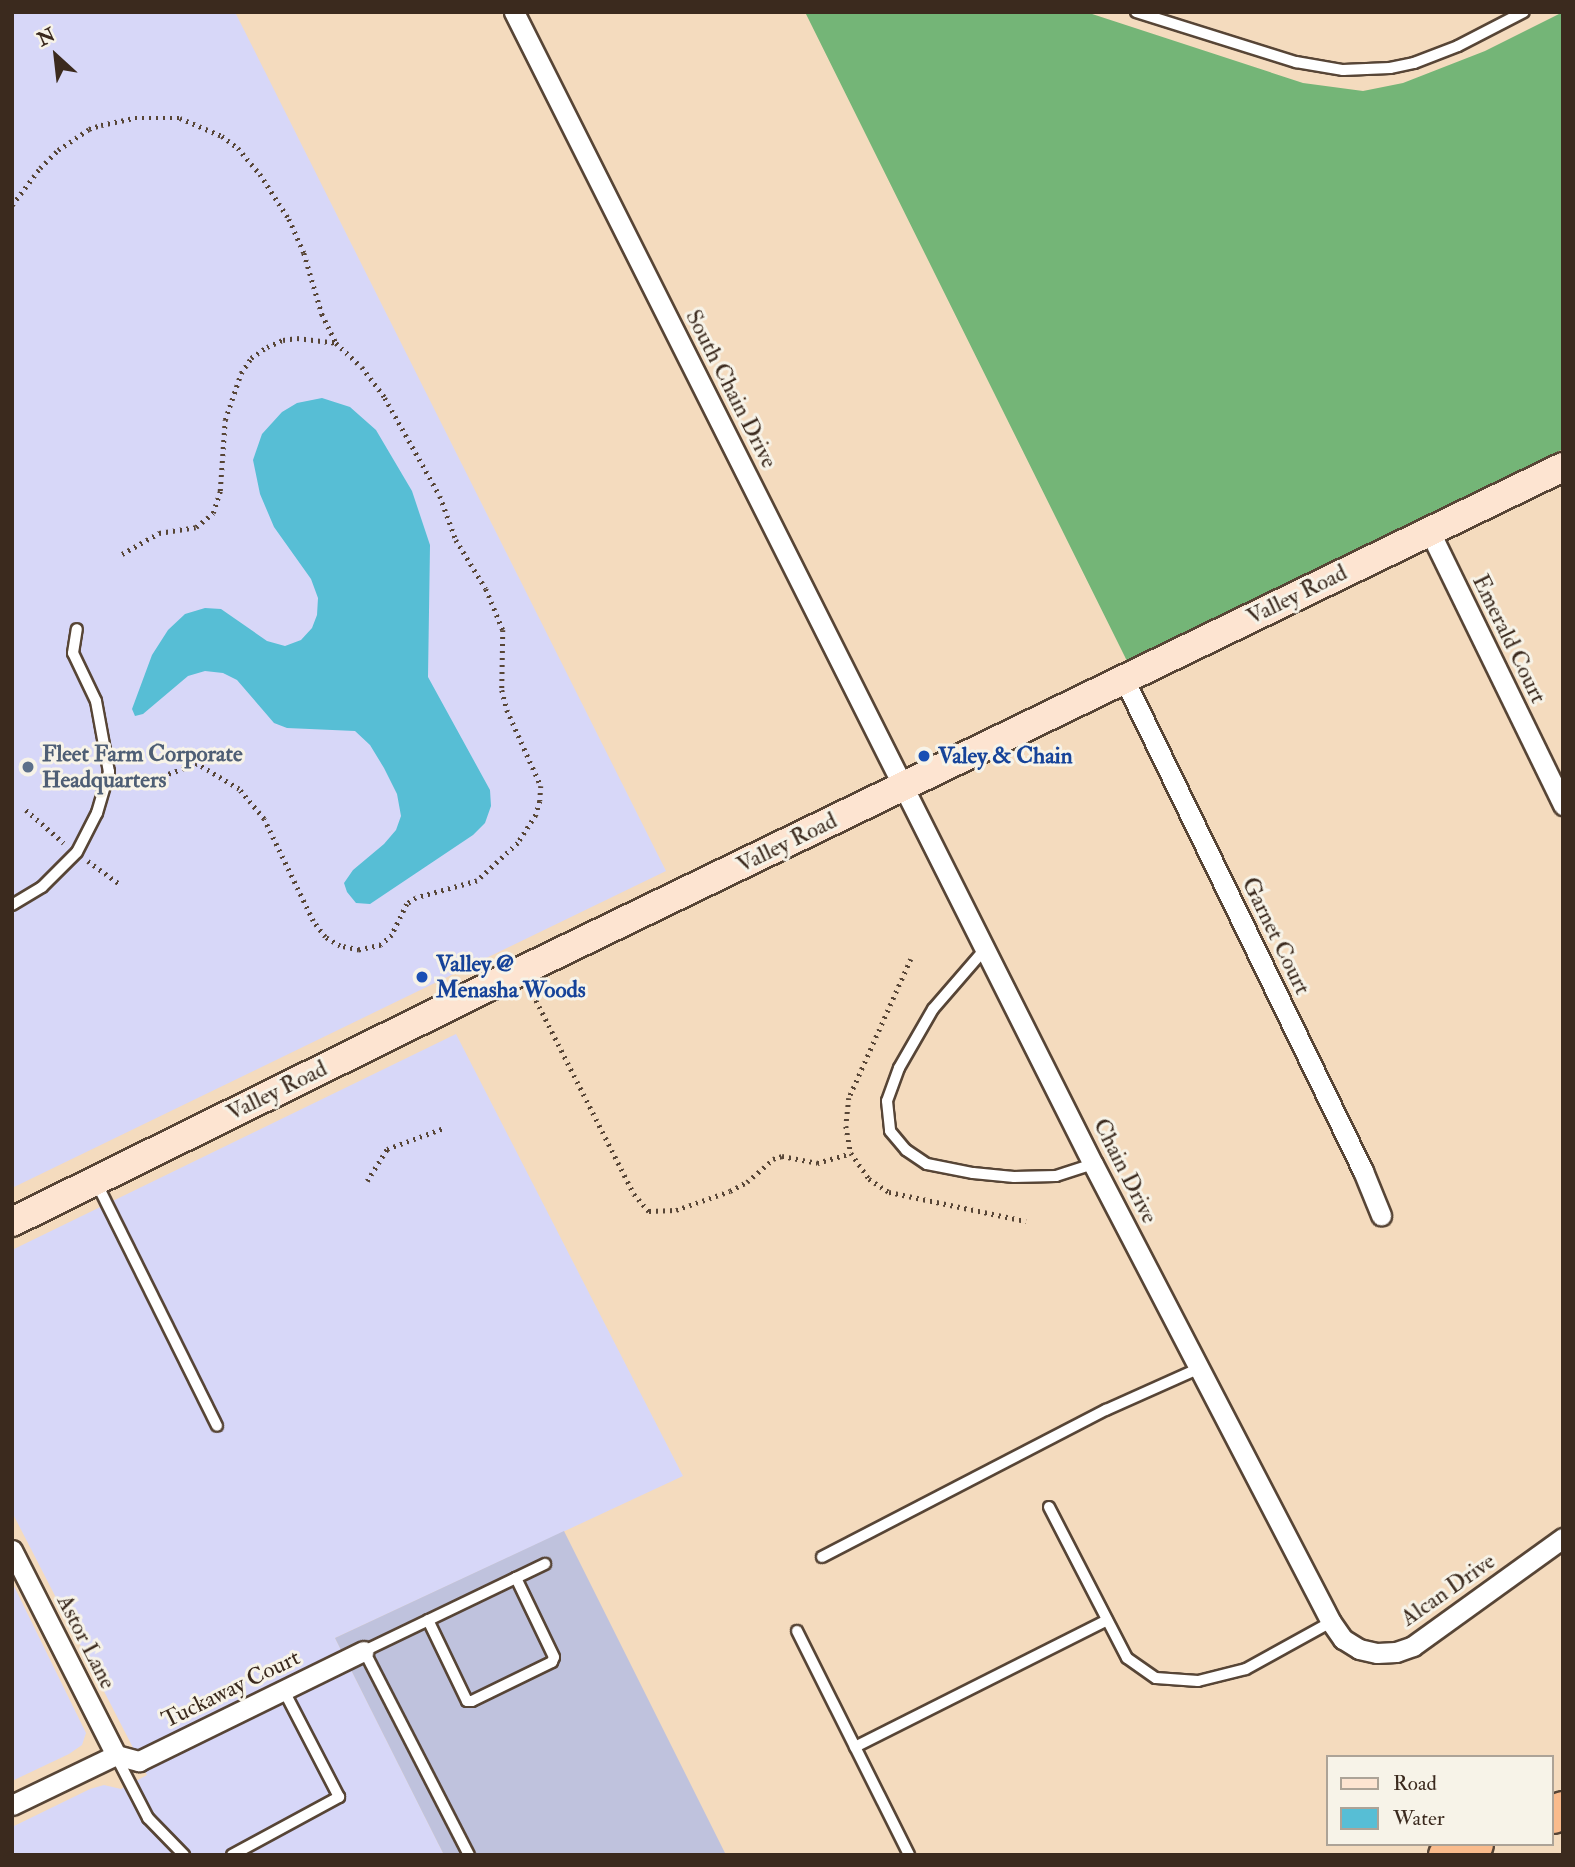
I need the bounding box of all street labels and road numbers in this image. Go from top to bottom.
street label: South Chain Drive [679,305,783,473]
street label: Valley Road [1242,559,1352,631]
street label: Emerald Court [1466,570,1552,708]
street label: Valley Road [732,807,842,879]
street label: Garnet Court [1236,873,1316,999]
street label: Valley Road [222,1055,332,1127]
street label: Chain Drive [1087,1114,1163,1228]
street label: Alcan Drive [1396,1548,1500,1632]
street label: Astor Lane [51,1590,121,1694]
street label: Tuckaway Court [158,1644,304,1734]

